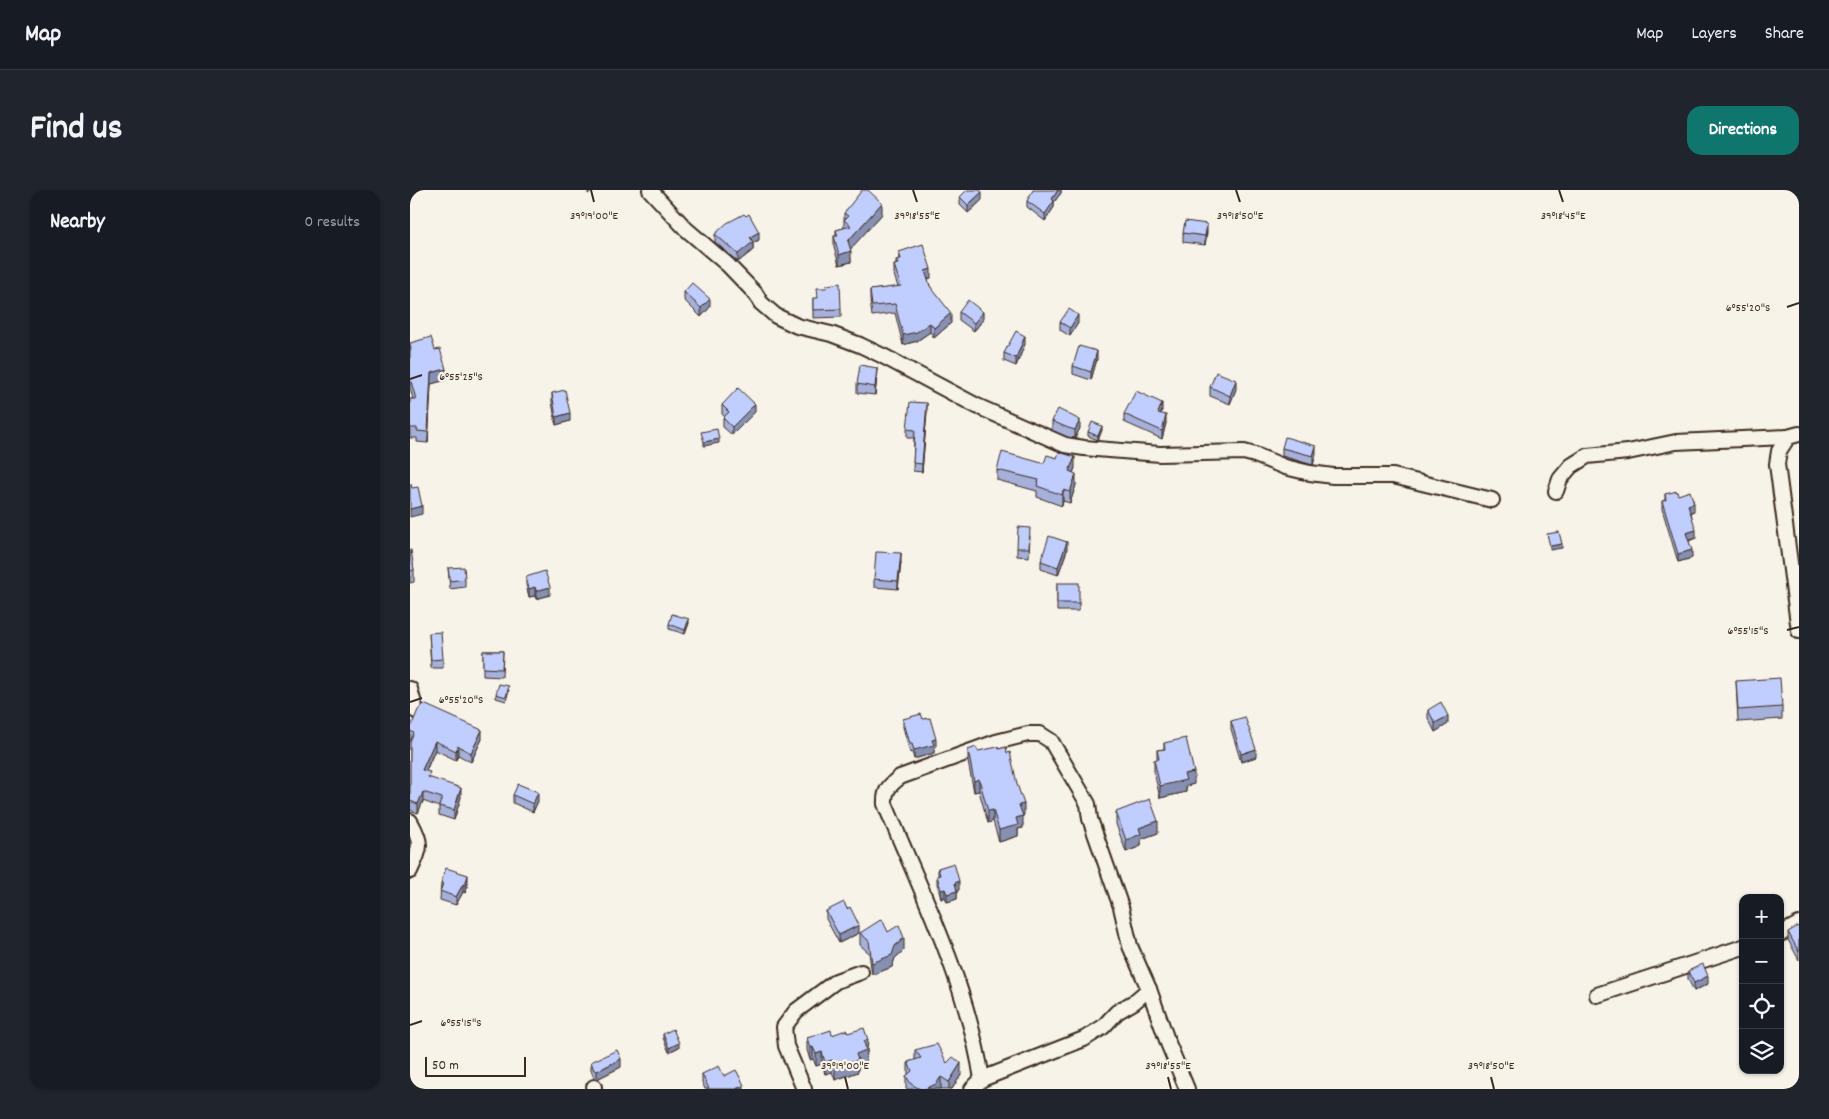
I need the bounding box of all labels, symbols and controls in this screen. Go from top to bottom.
text: Map [25,18,61,52]
text: Map [1636,22,1663,47]
text: Layers [1691,22,1737,47]
text: Share [1765,22,1804,47]
text: Find us [30,105,122,155]
button: Directions [1687,106,1799,155]
text: Nearby [50,208,105,238]
text: 39°19'00"E [570,208,619,225]
text: 39°18'55"E [894,208,940,225]
text: 39°18'50"E [1217,208,1264,225]
text: 39°18'45"E [1541,208,1586,225]
text: 0 results [305,211,360,234]
text: 6°55'20"S [1726,300,1770,317]
text: 6°55'25"S [439,369,483,386]
text: 6°55'15"S [1728,623,1768,640]
text: 6°55'20"S [439,692,483,709]
map controls [1739,894,1784,1074]
button: + [1739,894,1784,939]
button: − [1739,939,1784,984]
button: locate [1739,984,1784,1029]
text: 6°55'15"S [441,1015,481,1032]
button: layers [1739,1029,1784,1074]
scale bar [425,1054,526,1077]
text: 50 m [432,1056,459,1076]
text: 39°19'00"E [821,1058,870,1075]
text: 39°18'55"E [1145,1058,1191,1075]
text: 39°18'50"E [1468,1058,1515,1075]

